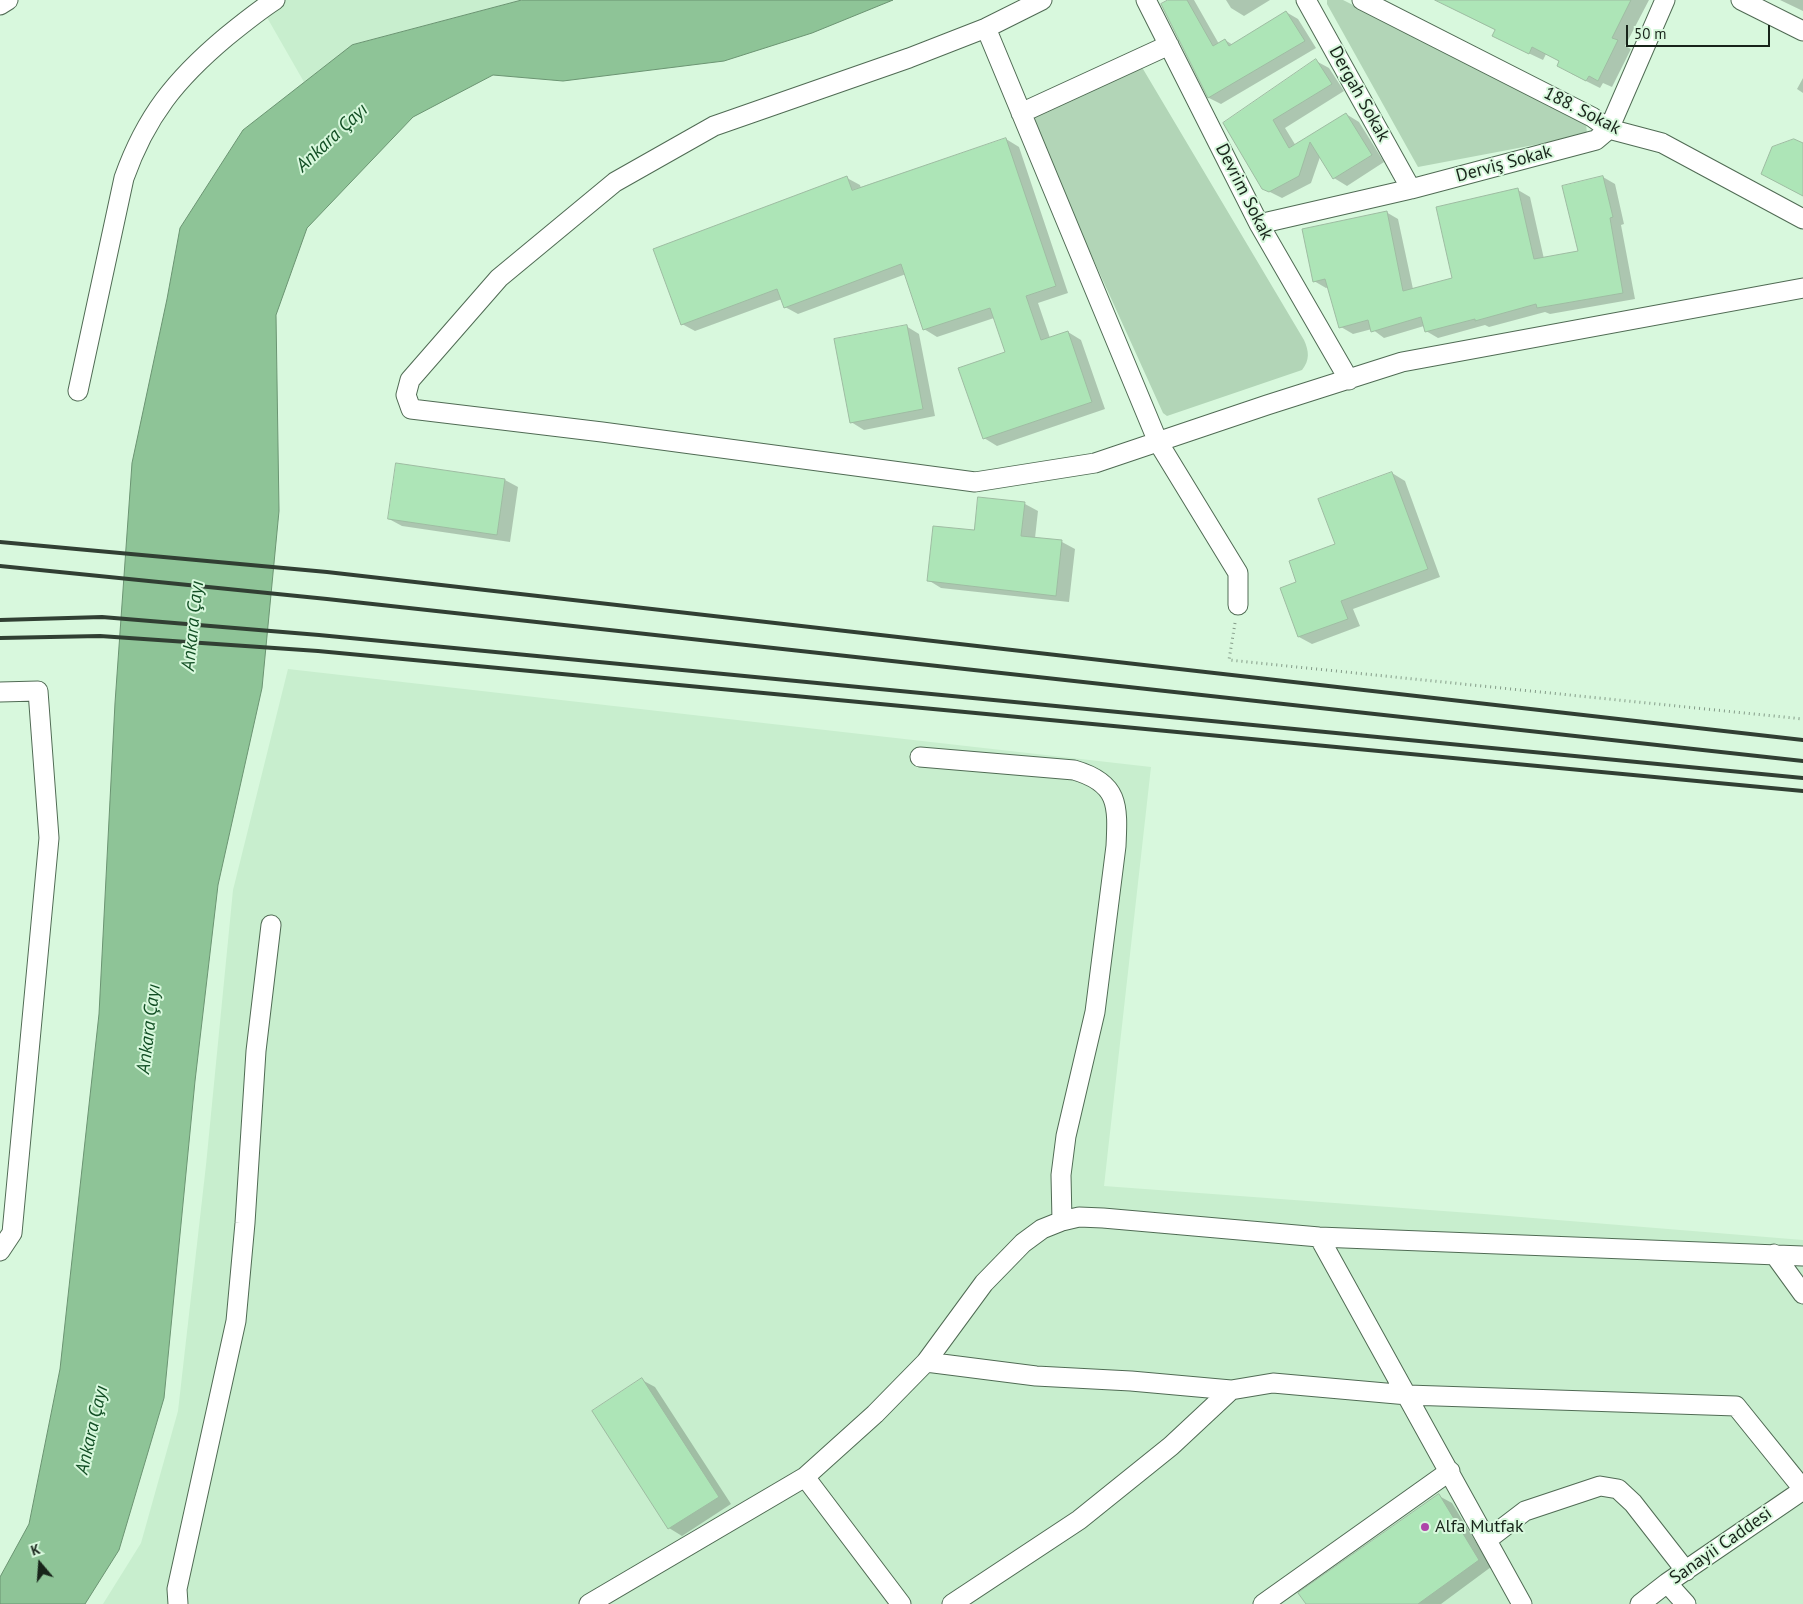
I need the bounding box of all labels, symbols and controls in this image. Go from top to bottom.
scale bar [1628,15,1772,47]
text: 50 m [1634,24,1667,43]
street label: Dergah Sokak [1324,43,1394,145]
street label: 188. Sokak [1540,82,1624,140]
water label: Ankara Çayı [291,99,373,177]
street label: Devrim Sokak [1211,140,1277,244]
street label: Derviş Sokak [1454,141,1554,187]
water label: Ankara Çayı [177,580,209,672]
water label: Ankara Çayı [132,983,166,1075]
water label: Ankara Çayı [71,1383,113,1477]
street label: Sanayii Caddesi [1666,1503,1776,1589]
place label: Alfa Mutfak [1435,1516,1524,1538]
marker: Alfa Mutfak [1419,1521,1431,1533]
north arrow [15,1539,65,1589]
text: K [28,1540,42,1560]

